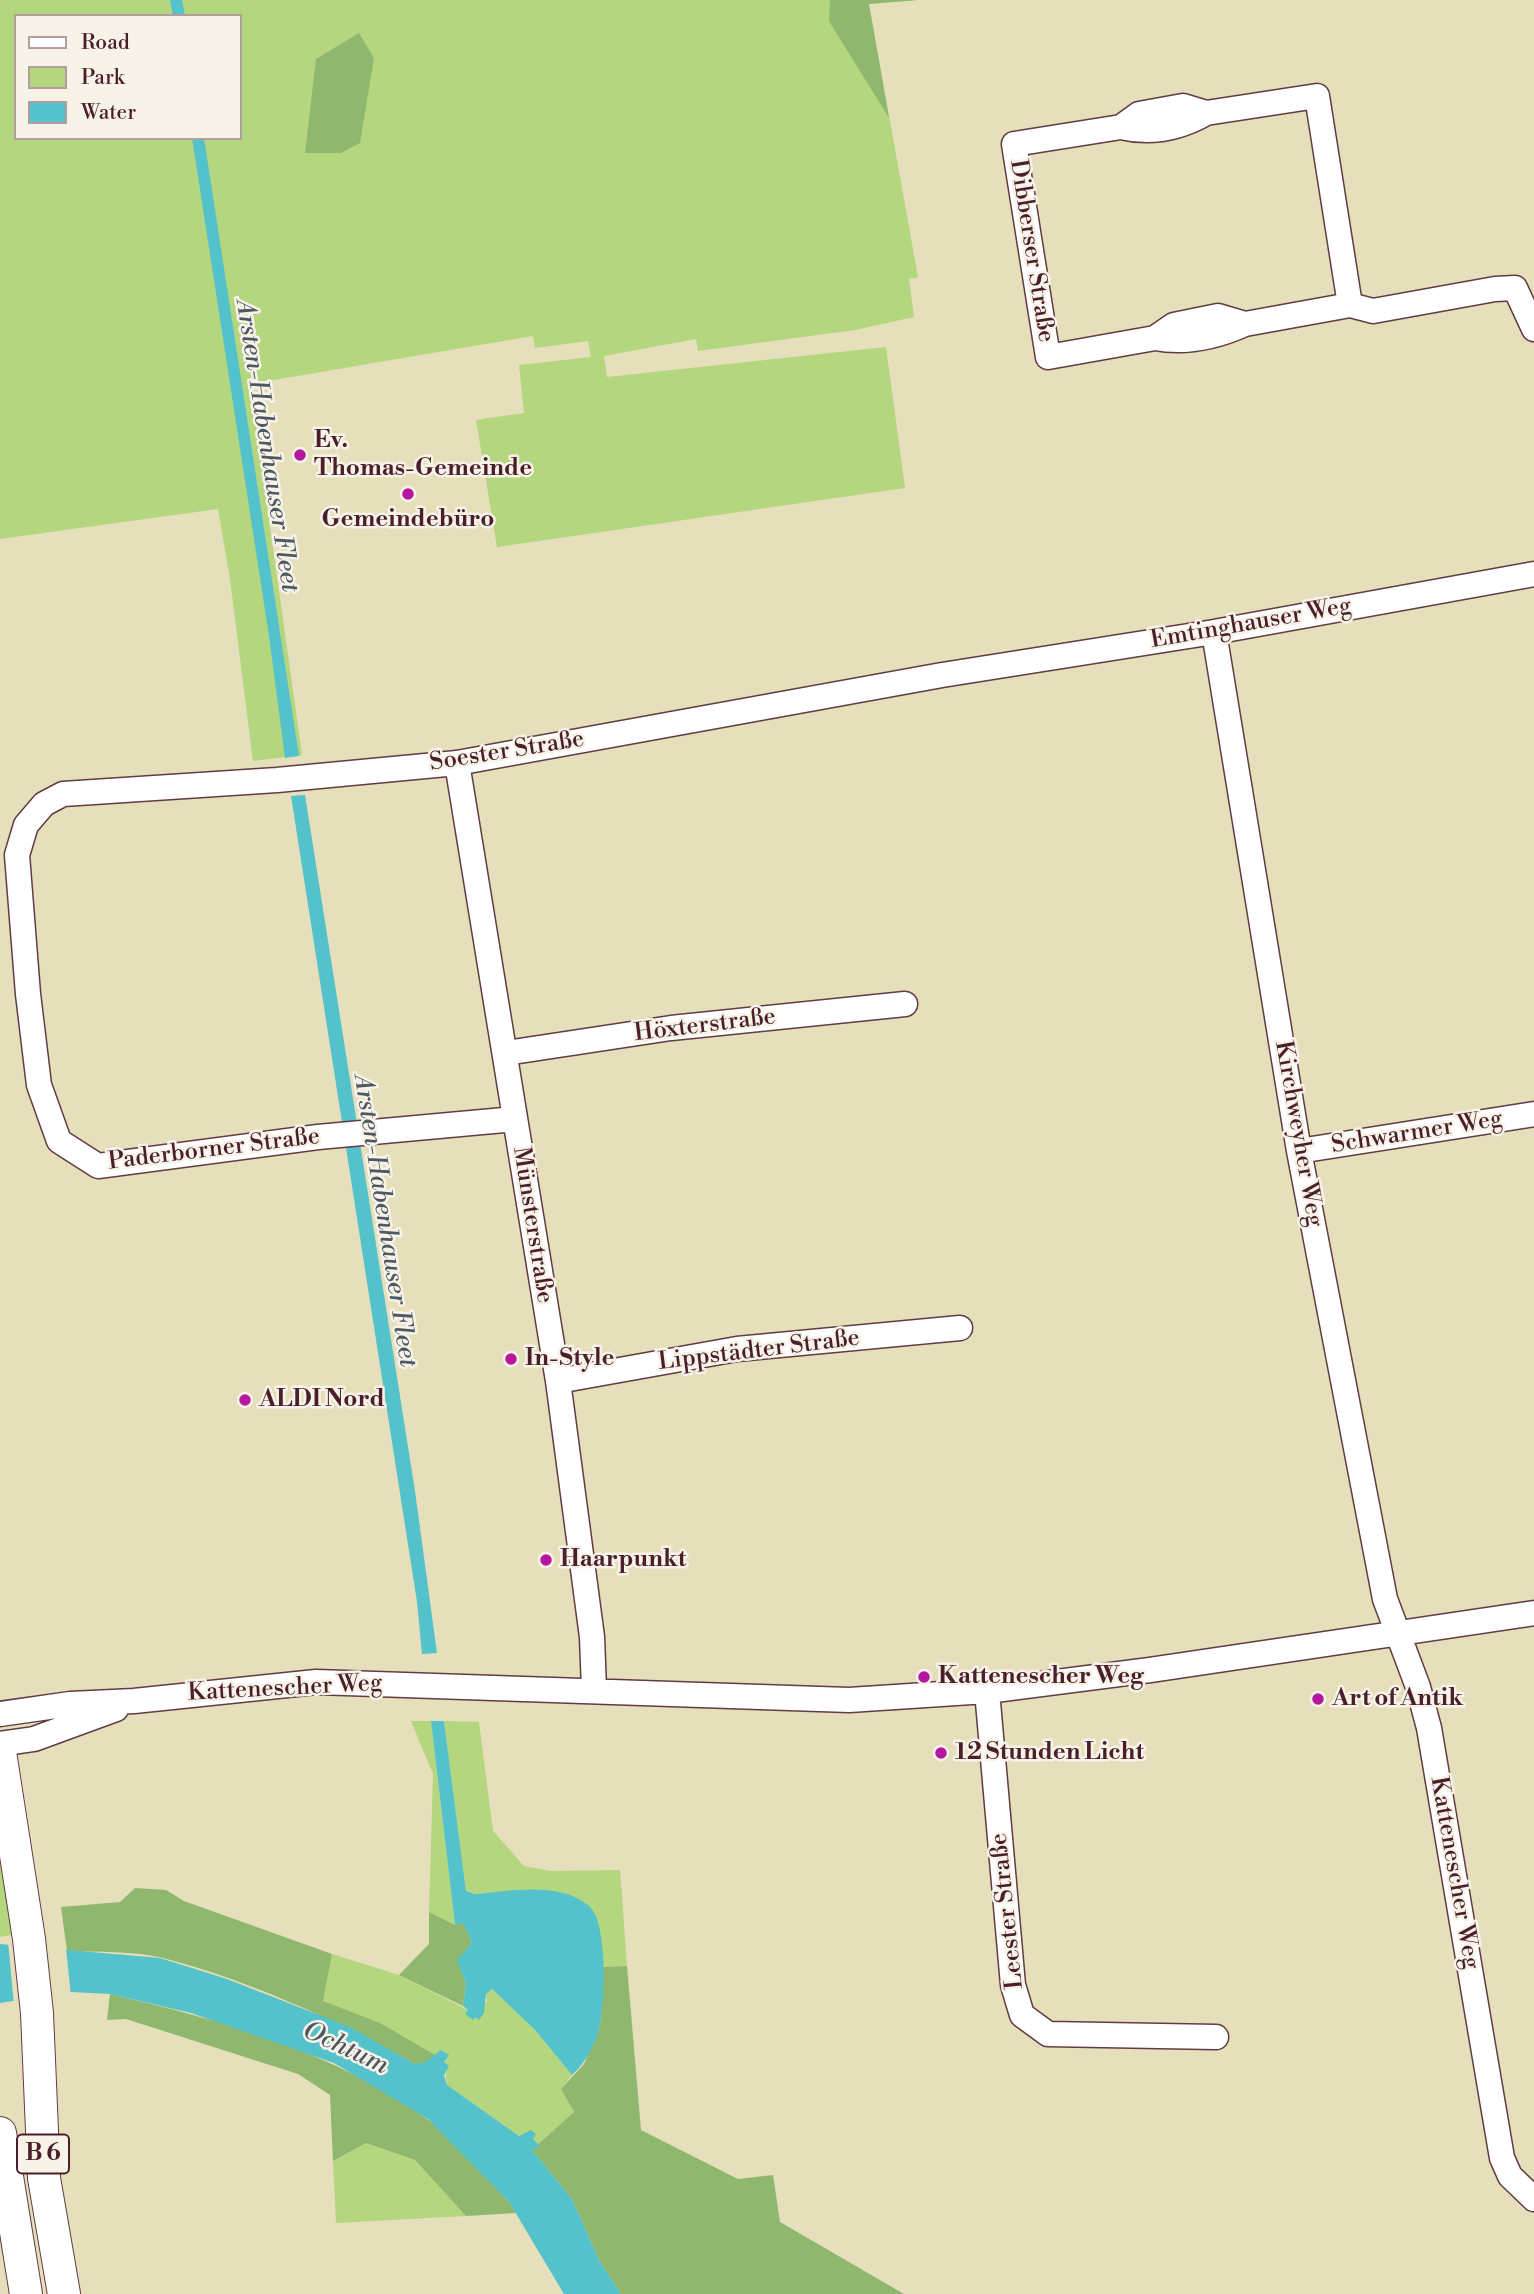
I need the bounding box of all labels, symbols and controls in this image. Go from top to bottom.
legend [14,14,242,140]
text: Road [81,30,130,56]
text: Park [81,65,125,91]
text: Water [81,100,136,126]
street label: Dibberser Straße [1002,158,1060,344]
water label: Arsten-Habenhauser Fleet [227,298,305,594]
place label: Ev. Thomas-Gemeinde [314,427,532,483]
marker: Ev. Thomas-Gemeinde [292,447,308,463]
marker: Gemeindebüro [400,486,416,502]
place label: Gemeindebüro [322,506,494,534]
street label: Emtinghauser Weg [1148,592,1354,656]
street label: Soester Straße [428,726,586,778]
street label: Höxterstraße [633,1003,777,1049]
street label: Kirchweyher Weg [1267,1039,1329,1229]
water label: Arsten-Habenhauser Fleet [345,1073,423,1369]
street label: Schwarmer Weg [1329,1105,1505,1161]
street label: Paderborner Straße [106,1123,322,1177]
street label: Münsterstraße [505,1145,559,1305]
street label: Lippstädter Straße [657,1324,861,1378]
place label: In-Style [525,1345,614,1373]
marker: In-Style [503,1351,519,1367]
place label: ALDI Nord [259,1386,385,1414]
marker: ALDI Nord [237,1392,253,1408]
place label: Haarpunkt [560,1546,686,1574]
marker: Haarpunkt [538,1552,554,1568]
place label: Kattenescher Weg [938,1663,1144,1691]
marker: Kattenescher Weg [916,1669,932,1685]
street label: Kattenescher Weg [187,1670,383,1708]
place label: Art of Antik [1332,1685,1463,1713]
marker: Art of Antik [1310,1691,1326,1707]
place label: 12 Stunden Licht [955,1739,1144,1767]
marker: 12 Stunden Licht [933,1745,949,1761]
street label: Kattenescher Weg [1423,1775,1485,1971]
street label: Leester Straße [985,1832,1031,1990]
water label: Ochtum [297,2016,393,2082]
road number: B 6 [17,2134,69,2174]

